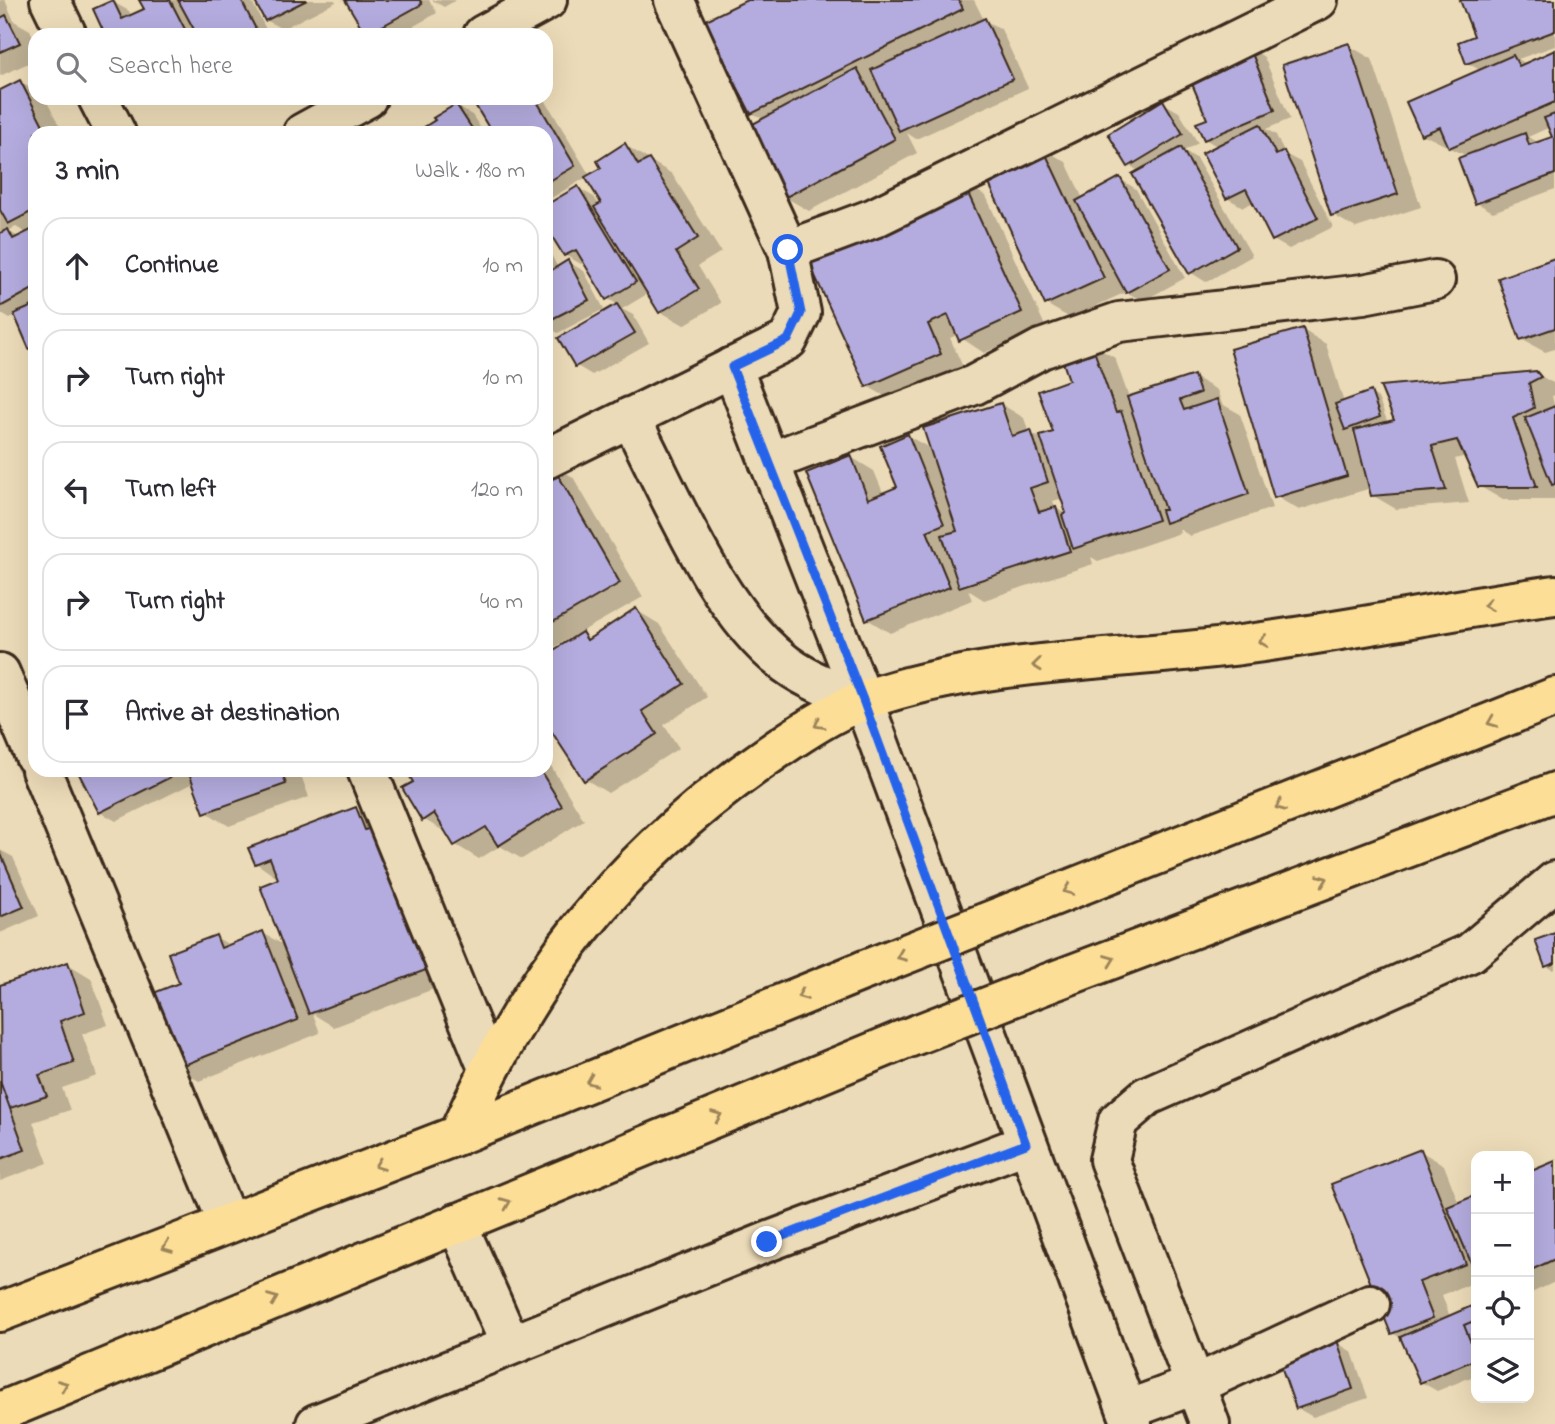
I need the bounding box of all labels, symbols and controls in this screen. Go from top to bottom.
search box [28,28,553,105]
icon: search [52,48,90,86]
text: Search here [108,48,233,86]
text: 3 min [56,150,119,194]
text: Walk · 180 m [415,155,525,188]
route start [772,234,803,265]
icon: ahead [58,247,96,285]
text: Continue [125,247,218,285]
text: 10 m [482,250,523,283]
icon: right [58,359,96,397]
text: Turn right [125,359,225,397]
text: 10 m [482,362,523,395]
icon: left [58,471,96,509]
text: Turn left [125,471,216,509]
text: 120 m [471,474,523,507]
icon: right [58,583,96,621]
text: Turn right [125,583,225,621]
text: 40 m [480,586,523,619]
one-way arrow [1482,597,1493,612]
one-way arrow [1257,634,1269,649]
one-way arrow [1031,658,1043,673]
icon: arrive [58,695,96,733]
text: Arrive at destination [125,695,340,733]
one-way arrow [1486,714,1498,728]
one-way arrow [814,716,827,729]
one-way arrow [1275,797,1287,811]
one-way arrow [1316,874,1328,888]
one-way arrow [1063,881,1075,895]
one-way arrow [896,947,908,961]
one-way arrow [1104,954,1116,968]
one-way arrow [796,987,808,1001]
one-way arrow [585,1072,597,1086]
one-way arrow [710,1111,722,1125]
map controls [1471,1151,1534,1403]
button: + [1471,1151,1534,1214]
one-way arrow [374,1156,386,1170]
one-way arrow [500,1197,512,1211]
button: − [1471,1214,1534,1277]
route end [751,1226,782,1257]
one-way arrow [162,1238,174,1252]
button: locate [1471,1277,1534,1340]
one-way arrow [267,1293,279,1307]
button: layers [1471,1340,1534,1403]
one-way arrow [56,1380,68,1394]

